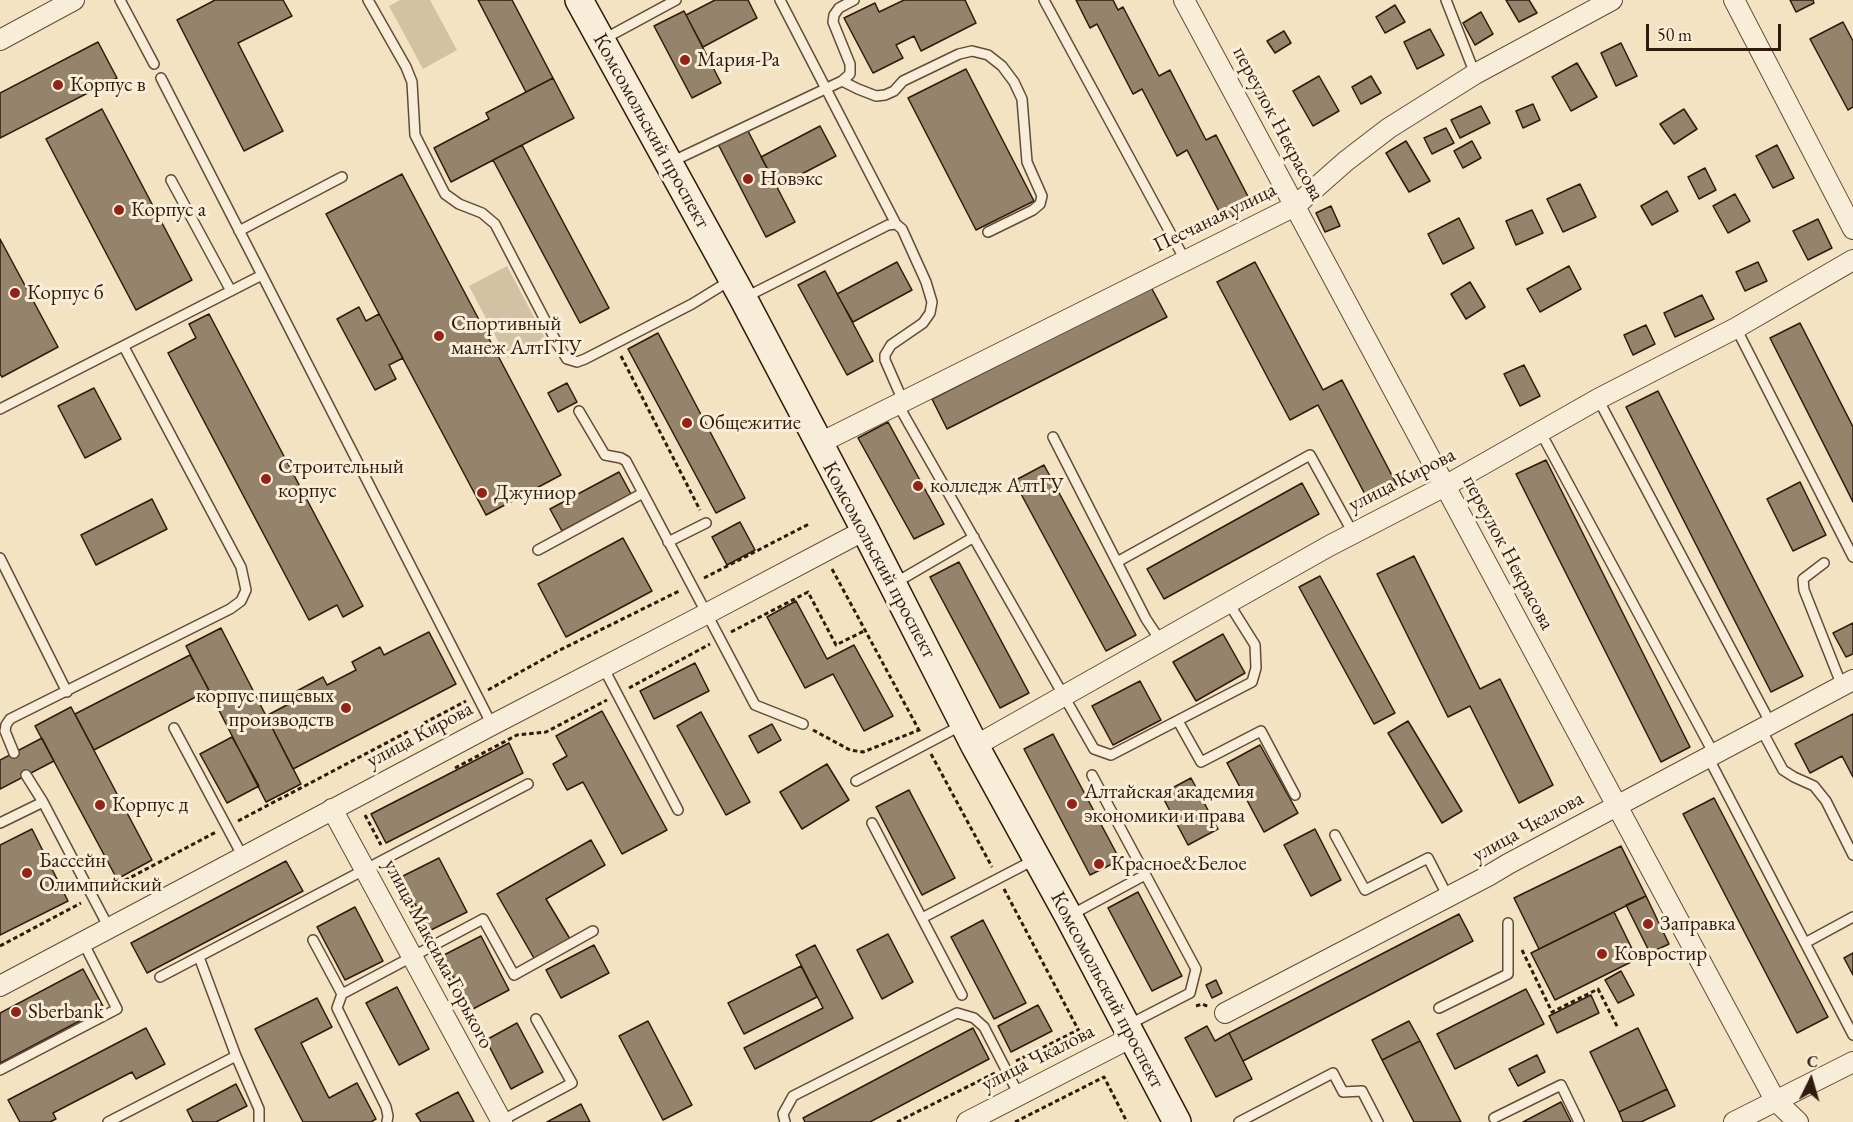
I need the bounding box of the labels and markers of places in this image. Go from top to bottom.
place label: Мария-Ра [697,47,780,73]
marker: Мария-Ра [678,53,692,67]
place label: Корпус в [70,72,146,98]
marker: Корпус в [51,78,65,92]
place label: Новэкс [760,166,823,192]
marker: Новэкс [741,172,755,186]
place label: Корпус а [131,197,206,223]
marker: Корпус а [112,203,126,217]
place label: Корпус б [27,280,104,306]
marker: Корпус б [8,286,22,300]
place label: Спортивный манеж АлтГТУ [451,311,582,361]
marker: Спортивный манеж АлтГТУ [432,329,446,343]
place label: Общежитие [699,410,801,436]
marker: Общежитие [680,416,694,430]
place label: Строительный корпус [278,454,404,504]
marker: Строительный корпус [259,472,273,486]
place label: колледж АлтГУ [930,473,1064,499]
marker: колледж АлтГУ [911,479,925,493]
place label: Джуниор [494,480,576,506]
marker: Джуниор [475,486,489,500]
place label: корпус пищевых производств [196,683,334,733]
marker: корпус пищевых производств [339,701,353,715]
place label: Алтайская академия экономики и права [1084,779,1254,829]
place label: Корпус д [112,792,188,818]
marker: Алтайская академия экономики и права [1065,797,1079,811]
marker: Корпус д [93,798,107,812]
place label: Бассейн Олимпийский [39,848,162,898]
place label: Красное&Белое [1111,851,1247,877]
marker: Красное&Белое [1092,857,1106,871]
marker: Бассейн Олимпийский [20,866,34,880]
place label: Заправка [1660,911,1736,937]
marker: Заправка [1641,917,1655,931]
place label: Ковростир [1614,941,1707,967]
marker: Ковростир [1595,947,1609,961]
place label: Sberbank [28,999,103,1025]
marker: Sberbank [9,1005,23,1019]

